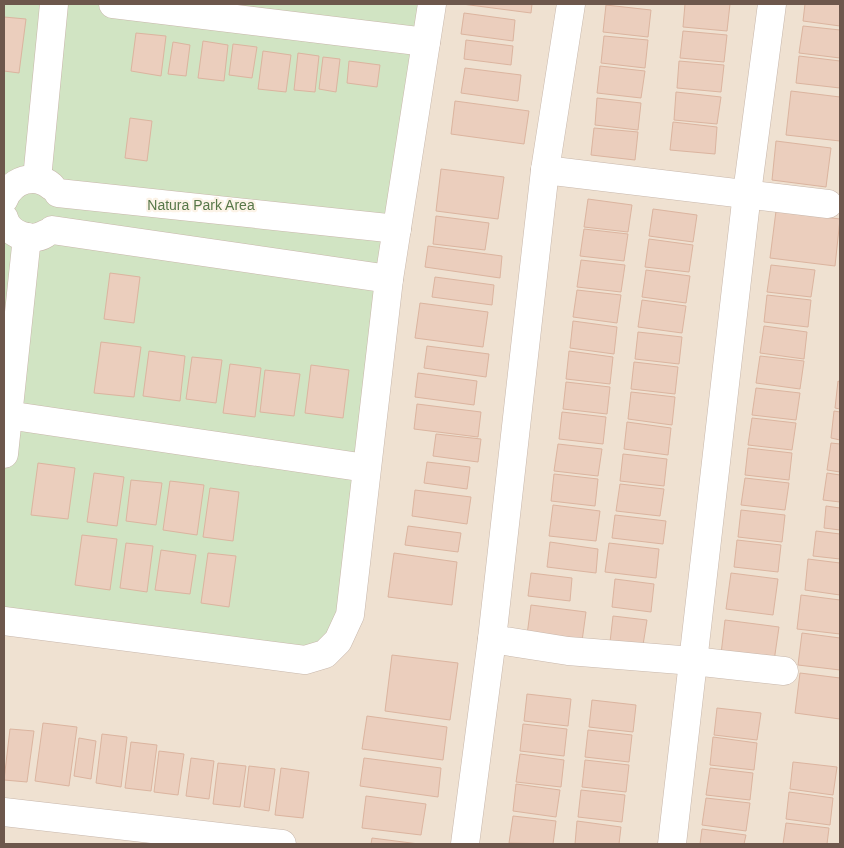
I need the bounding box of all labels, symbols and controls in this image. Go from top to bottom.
park label: Natura Park Area [147,197,255,213]

